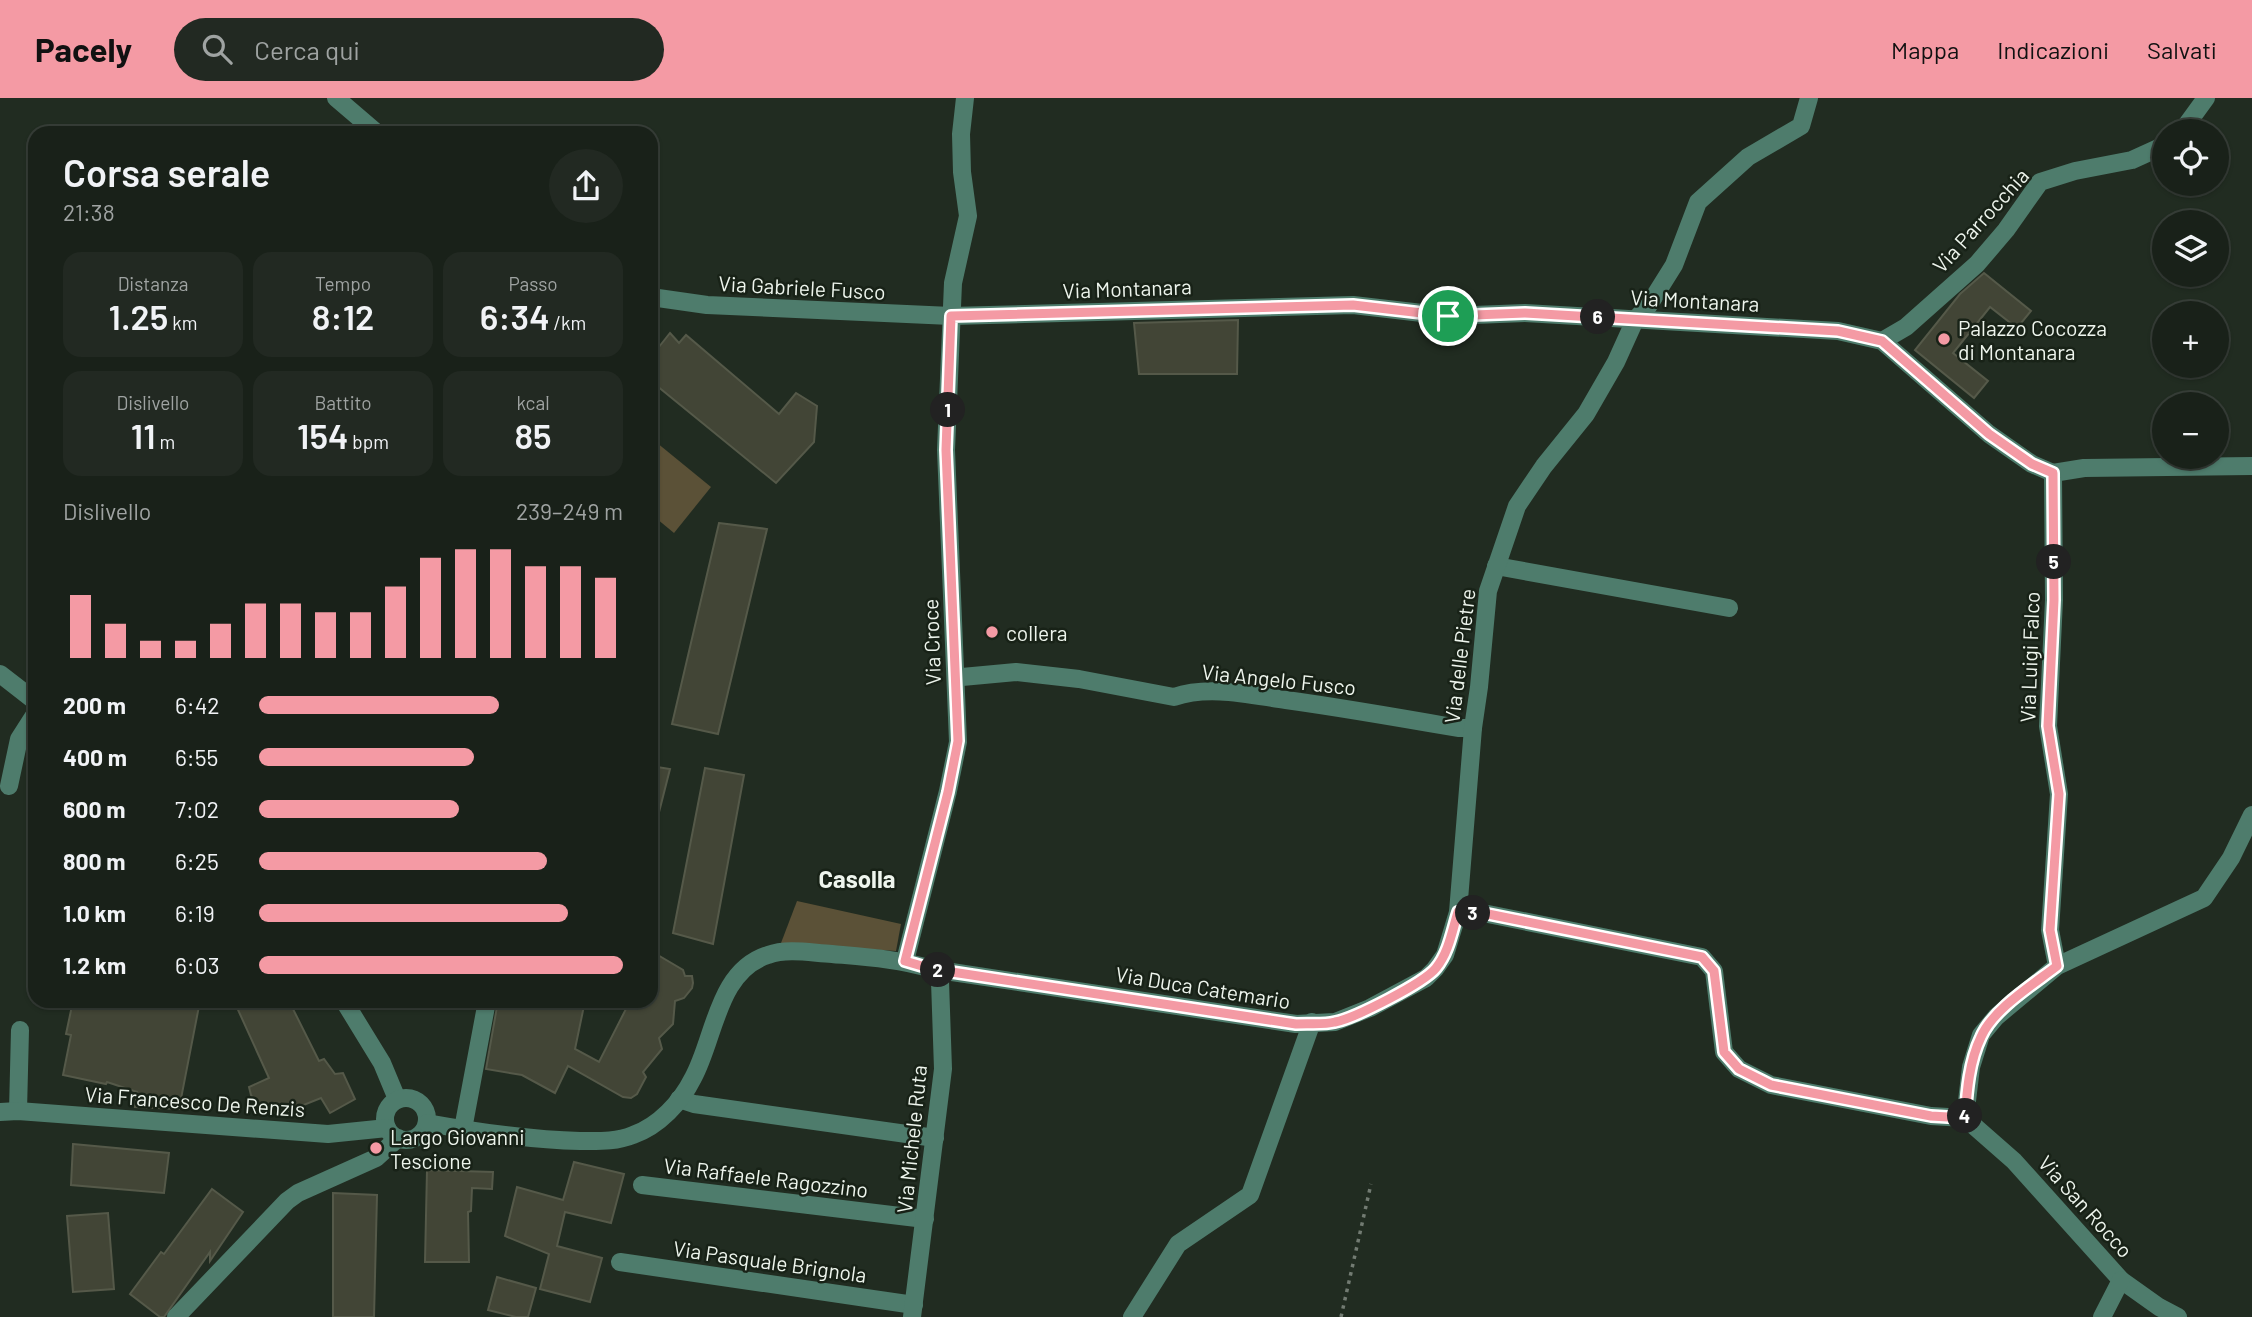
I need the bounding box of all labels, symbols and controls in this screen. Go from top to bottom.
search box [174,18,664,81]
text: Pacely [35,29,132,69]
icon: search [198,30,236,68]
text: Cerca qui [254,34,360,65]
text: Mappa [1891,35,1959,64]
text: Indicazioni [1997,35,2109,64]
text: Salvati [2147,35,2217,64]
map controls [2152,119,2229,469]
button: locate [2152,119,2229,196]
text: Corsa serale [63,149,270,195]
button: share [549,149,623,223]
street label: Via Parrocchia [1927,163,2033,277]
text: 21:38 [63,198,115,226]
button: layers [2152,210,2229,287]
street label: Via Gabriele Fusco [718,270,886,304]
text: Distanza [118,272,188,295]
text: Tempo [315,272,371,295]
text: Passo [508,272,558,295]
street label: Via Montanara [1062,273,1192,303]
street label: Via Montanara [1630,284,1760,316]
pin [1418,286,1478,346]
text: 1.25 [109,295,168,337]
text: 8:12 [312,295,374,337]
text: 6:34 [480,295,550,337]
icon: arrive [1429,297,1467,335]
pin: 6 [1580,300,1616,334]
button: + [2152,301,2229,378]
text: 6 [1592,305,1603,328]
text: km [168,311,197,334]
text: /km [550,311,586,334]
place label: Palazzo Cocozza di Montanara [1958,315,2107,364]
marker: Palazzo Cocozza di Montanara [1936,331,1952,347]
text: Dislivello [117,391,189,414]
text: Battito [314,391,372,414]
text: kcal [516,391,550,414]
pin: 1 [930,392,965,428]
button: − [2152,392,2229,469]
text: 1 [944,398,951,421]
text: 11 [131,414,156,456]
text: 154 [297,414,349,456]
text: 85 [514,414,552,456]
text: m [156,430,175,453]
text: bpm [349,430,389,453]
text: Dislivello [63,497,151,525]
text: 239–249 m [516,497,623,525]
pin: 5 [2036,545,2072,580]
text: 5 [2048,550,2059,573]
street label: Via delle Pietre [1438,587,1480,725]
street label: Via Luigi Falco [2014,591,2044,723]
street label: Via Croce [917,598,945,686]
place label: collera [1006,620,1068,645]
marker: collera [984,624,1000,640]
street label: Via Angelo Fusco [1201,658,1357,700]
text: 200 m [63,691,126,719]
text: 6:42 [175,691,220,719]
text: 400 m [63,743,127,771]
text: 6:55 [175,743,218,771]
text: 600 m [63,795,125,823]
text: 7:02 [175,795,219,823]
text: 800 m [63,847,125,875]
text: 6:25 [175,847,219,875]
district label: Casolla [819,864,896,893]
pin: 3 [1456,896,1490,930]
text: 1.0 km [63,899,126,927]
text: 6:19 [175,899,215,927]
text: 3 [1467,901,1478,924]
text: 1.2 km [63,951,126,979]
text: 6:03 [175,951,219,979]
pin: 2 [920,952,956,988]
text: 2 [932,958,943,981]
street label: Via Duca Catemario [1114,961,1292,1013]
street label: Via Michele Ruta [891,1064,931,1214]
street label: Via Francesco De Renzis [84,1081,306,1121]
pin: 4 [1948,1098,1982,1134]
text: 4 [1959,1104,1970,1127]
place label: Largo Giovanni Tescione [390,1124,525,1173]
marker: Largo Giovanni Tescione [368,1140,384,1156]
street label: Via San Rocco [2034,1150,2138,1262]
street label: Via Raffaele Ragozzino [662,1152,870,1202]
street label: Via Pasquale Brignola [672,1235,868,1287]

